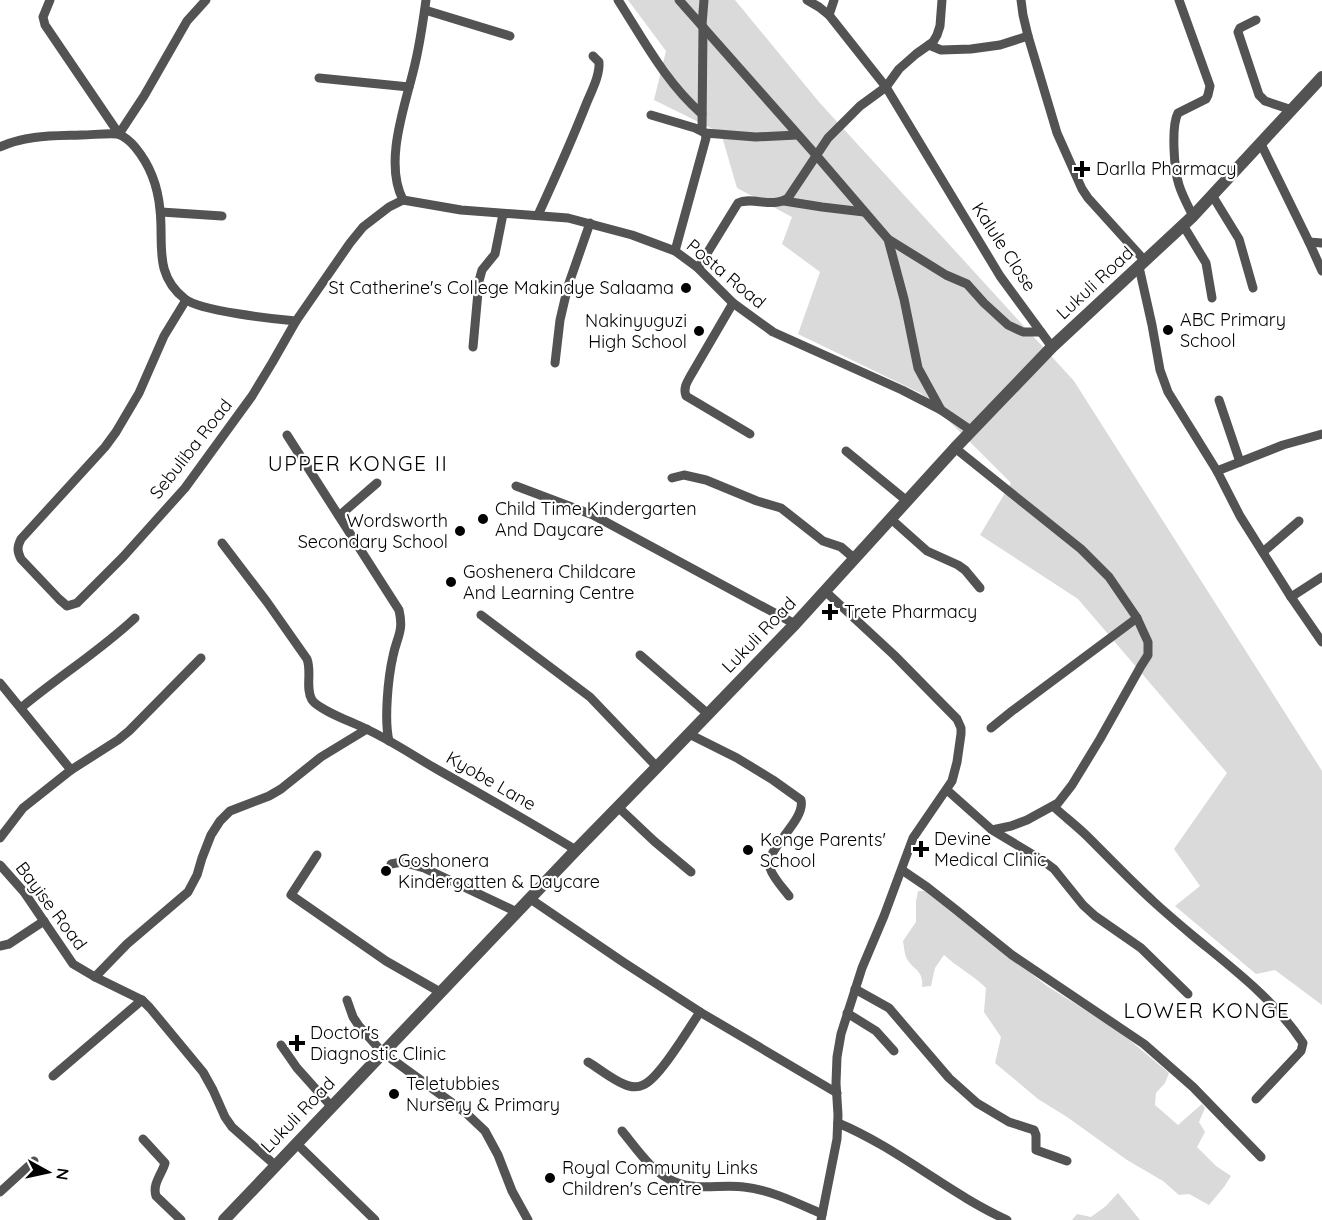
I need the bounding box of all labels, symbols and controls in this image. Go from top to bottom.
place label: Darlla Pharmacy [1096,157,1237,180]
marker: Darlla Pharmacy [1073,160,1091,178]
street label: Kalule Close [967,198,1042,296]
street label: Posta Road [682,234,771,313]
street label: Lukuli Road [1051,241,1138,324]
place label: St Catherine's College Makindye Salaama [328,276,674,299]
marker: St Catherine's College Makindye Salaama [679,281,693,295]
place label: ABC Primary School [1180,308,1286,352]
place label: Nakinyuguzi High School [585,309,687,353]
marker: ABC Primary School [1161,323,1175,337]
marker: Nakinyuguzi High School [692,324,706,338]
street label: Sebuliba Road [144,394,237,503]
district label: UPPER KONGE II [268,450,448,476]
place label: Child Time Kindergarten And Daycare [495,497,697,541]
place label: Wordsworth Secondary School [298,509,448,553]
marker: Child Time Kindergarten And Daycare [476,512,490,526]
marker: Wordsworth Secondary School [453,524,467,538]
place label: Goshenera Childcare And Learning Centre [463,560,636,604]
marker: Goshenera Childcare And Learning Centre [444,575,458,589]
street label: Lukuli Road [717,592,801,678]
place label: Trete Pharmacy [844,600,977,623]
marker: Trete Pharmacy [821,603,839,621]
street label: Kyobe Lane [442,746,540,815]
place label: Devine Medical Clinic [934,827,1046,871]
place label: Konge Parents' School [760,828,886,872]
marker: Devine Medical Clinic [912,840,930,858]
marker: Konge Parents' School [741,843,755,857]
place label: Goshonera Kindergatten & Daycare [398,849,600,893]
street label: Bayise Road [11,857,92,955]
marker: Goshonera Kindergatten & Daycare [379,864,393,878]
district label: LOWER KONGE [1124,997,1290,1023]
place label: Doctor's Diagnostic Clinic [310,1021,446,1065]
marker: Doctor's Diagnostic Clinic [288,1034,306,1052]
street label: Lukuli Road [256,1072,340,1158]
place label: Teletubbies Nursery & Primary [406,1072,560,1116]
marker: Teletubbies Nursery & Primary [387,1087,401,1101]
north arrow [18,1142,78,1202]
place label: Royal Community Links Children's Centre [562,1156,758,1200]
text: N [52,1167,74,1181]
marker: Royal Community Links Children's Centre [543,1171,557,1185]

